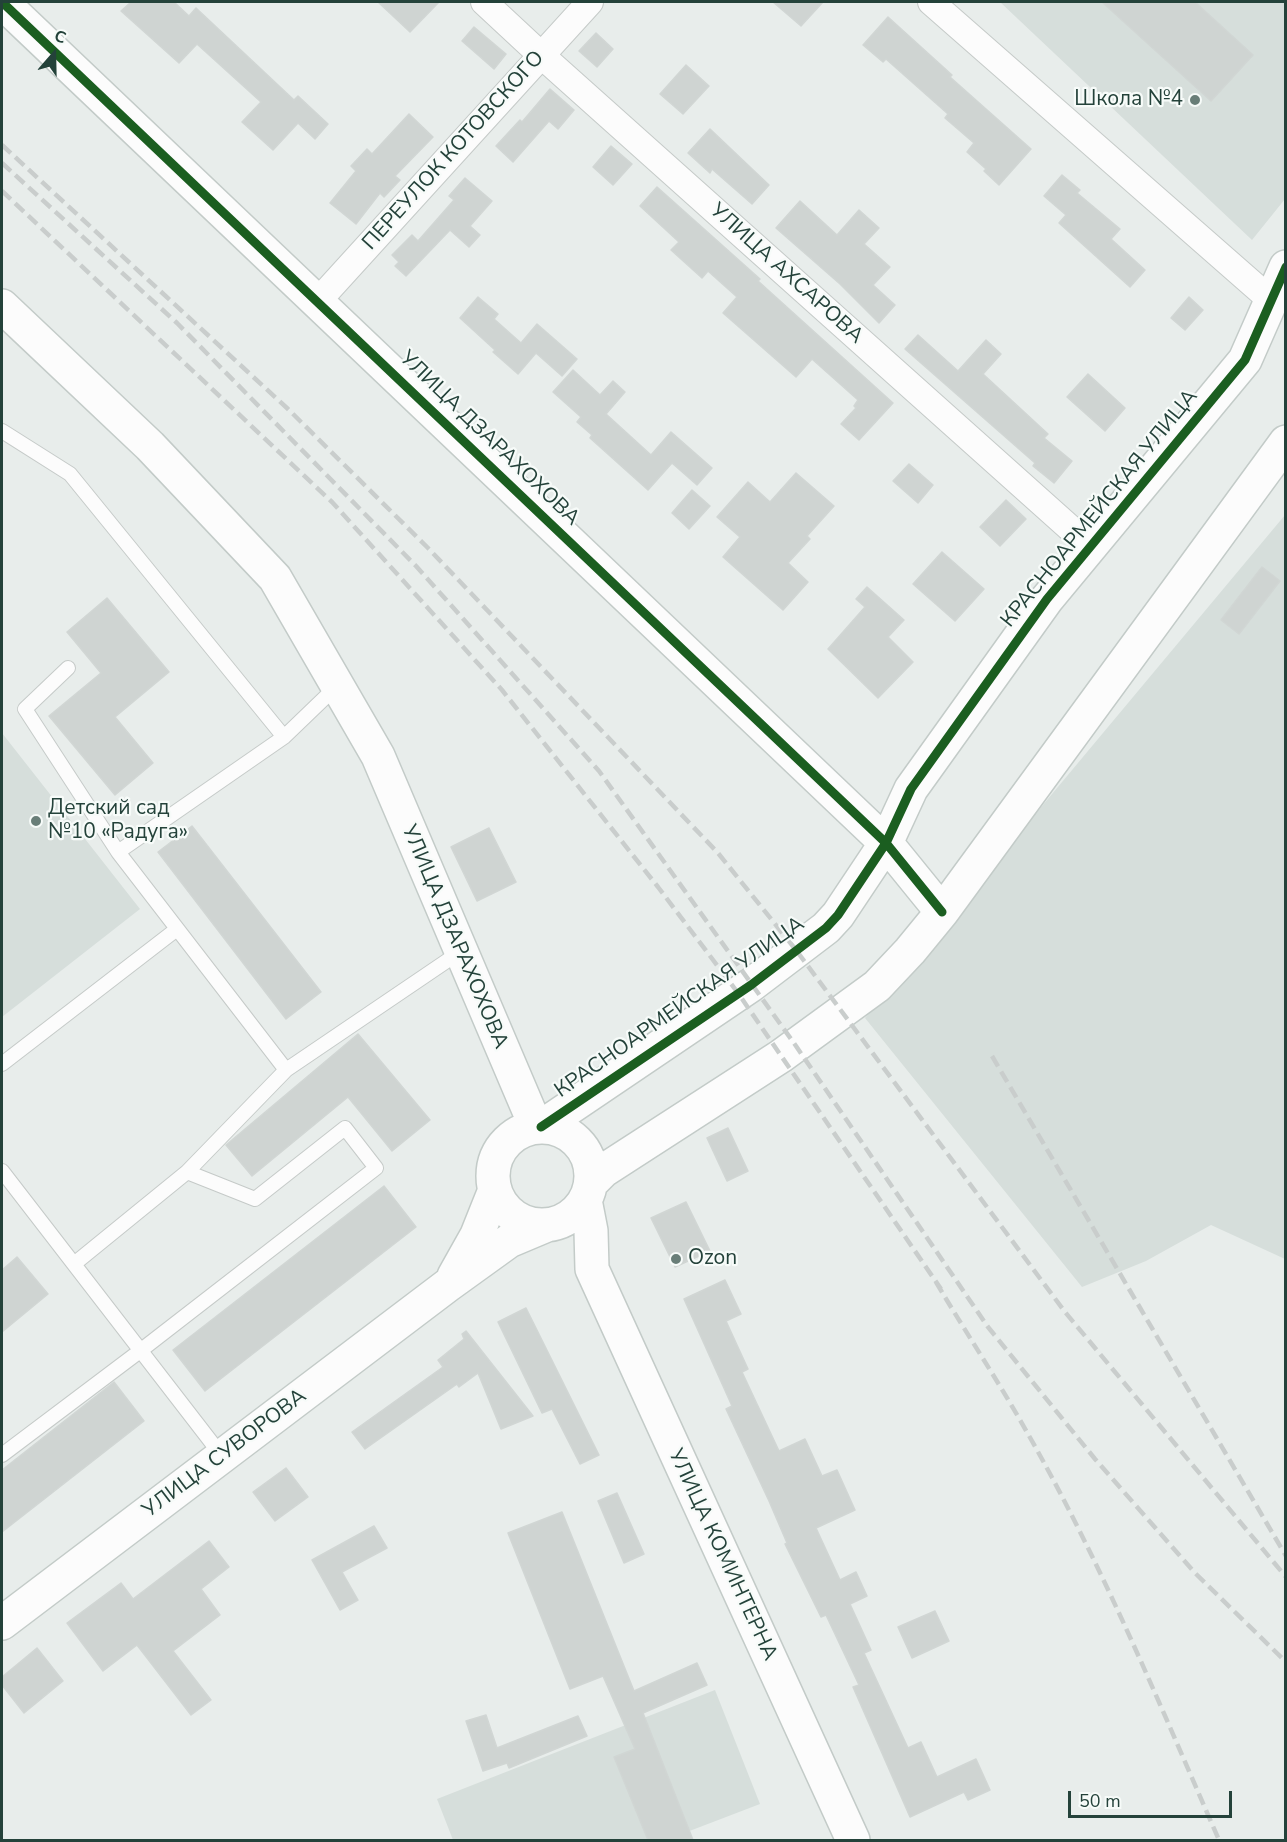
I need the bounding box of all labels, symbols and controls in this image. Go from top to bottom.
north arrow [24,24,84,84]
text: С [51,25,69,49]
street label: ПЕРЕУЛОК КОТОВСКОГО [358,46,550,256]
place label: Школа №4 [1074,87,1183,113]
marker: Школа №4 [1188,93,1202,107]
street label: УЛИЦА АХСАРОВА [704,199,868,349]
street label: УЛИЦА ДЗАРАХОХОВА [394,346,584,532]
street label: КРАСНОАРМЕЙСКАЯ УЛИЦА [996,385,1204,633]
place label: Детский сад №10 «Радуга» [48,796,188,846]
marker: Детский сад №10 «Радуга» [29,814,43,828]
street label: УЛИЦА ДЗАРАХОХОВА [395,821,513,1053]
street label: КРАСНОАРМЕЙСКАЯ УЛИЦА [550,912,810,1104]
place label: Ozon [688,1246,737,1272]
marker: Ozon [669,1252,683,1266]
street label: УЛИЦА СУВОРОВА [138,1384,312,1524]
street label: УЛИЦА КОМИНТЕРНА [662,1445,782,1665]
scale bar [1071,1779,1234,1817]
text: 50 m [1079,1789,1121,1813]

